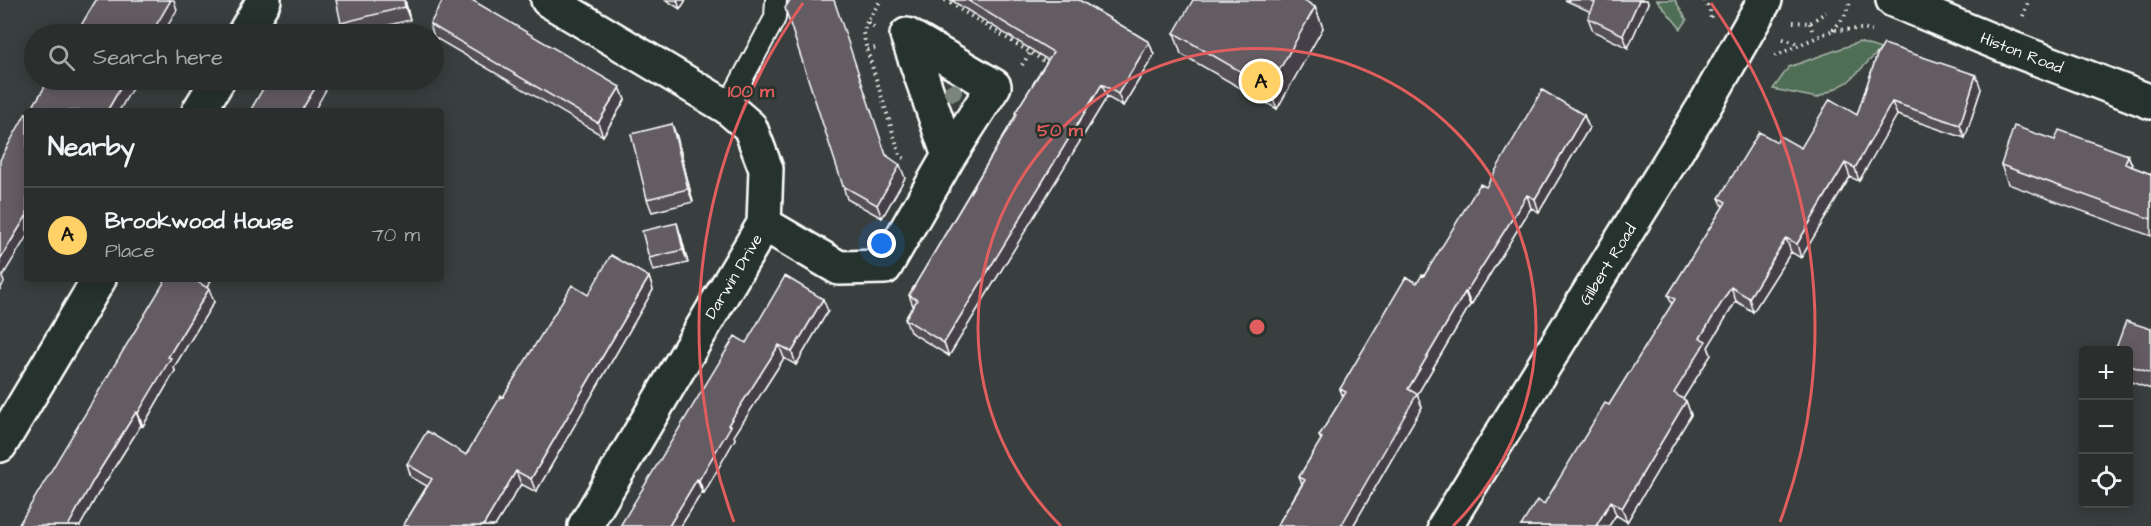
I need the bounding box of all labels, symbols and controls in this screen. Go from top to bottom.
search box [24,24,444,90]
street label: Histon Road [1977,27,2066,79]
icon: search [45,41,78,74]
text: Search here [93,42,223,73]
pin: A [1242,58,1280,104]
text: 100 m [728,79,775,104]
text: 50 m [1037,118,1084,143]
text: Nearby [48,129,135,165]
text: Brookwood House [105,206,293,237]
street label: Gilbert Road [1574,220,1642,309]
text: A [61,221,74,249]
text: 70 m [372,221,420,249]
your location [867,229,896,258]
street label: Darwin Drive [700,230,768,323]
text: Place [105,237,155,265]
centre of rings [1247,317,1267,337]
map controls [2079,346,2133,508]
button: + [2079,346,2133,400]
button: − [2079,400,2133,454]
button: locate [2079,454,2133,508]

